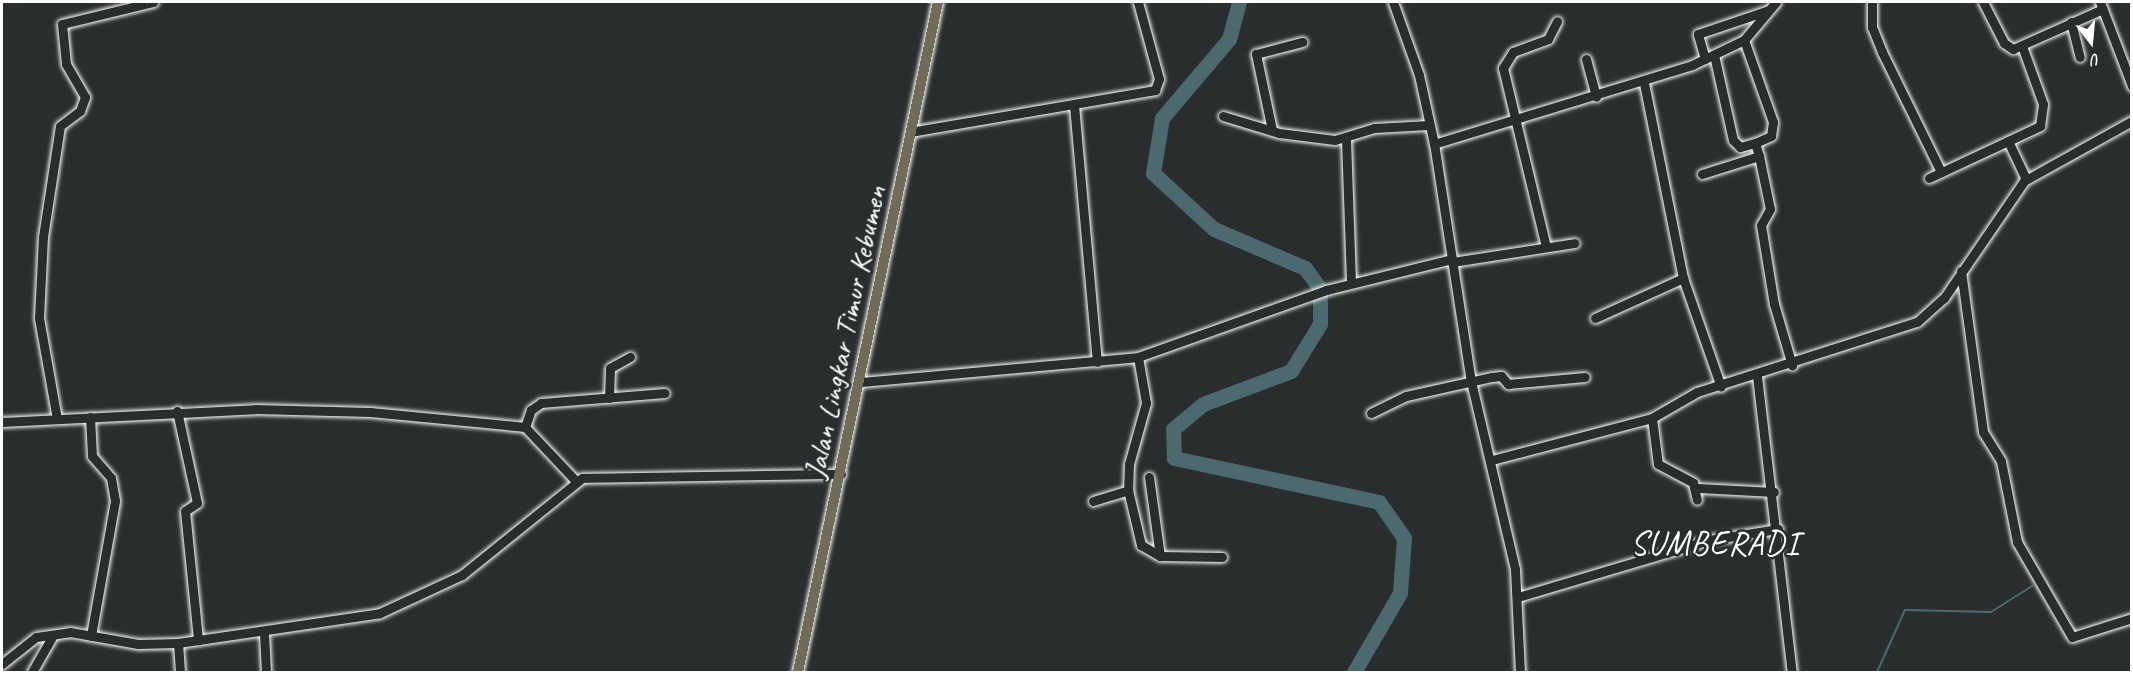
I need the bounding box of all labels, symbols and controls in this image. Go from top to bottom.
north arrow [2061,12,2121,72]
text: U [2089,49,2102,70]
street label: Jalan Lingkar Timur Kebumen [796,182,894,482]
district label: SUMBERADI [1631,524,1799,564]

